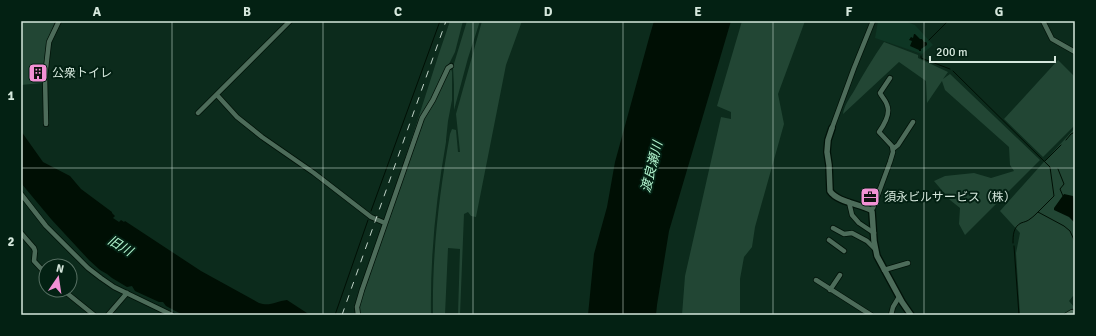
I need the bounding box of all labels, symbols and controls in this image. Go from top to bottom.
text: A [93,4,102,20]
text: B [243,4,251,20]
text: C [394,4,402,20]
text: D [544,4,553,20]
text: E [694,4,702,20]
text: F [846,4,853,20]
text: G [995,4,1003,20]
scale bar [930,38,1055,64]
text: 200 m [936,45,968,60]
building icon: 公衆トイレ [27,62,49,84]
place label: 公衆トイレ [52,66,112,81]
text: 1 [7,88,15,104]
water label: 渡良瀬川 [638,138,667,194]
office icon: 須永ビルサービス（株） [859,186,881,208]
place label: 須永ビルサービス（株） [884,190,1016,205]
water label: 旧川 [105,232,137,261]
text: 2 [7,234,15,250]
north arrow [38,258,78,298]
text: N [55,262,65,276]

